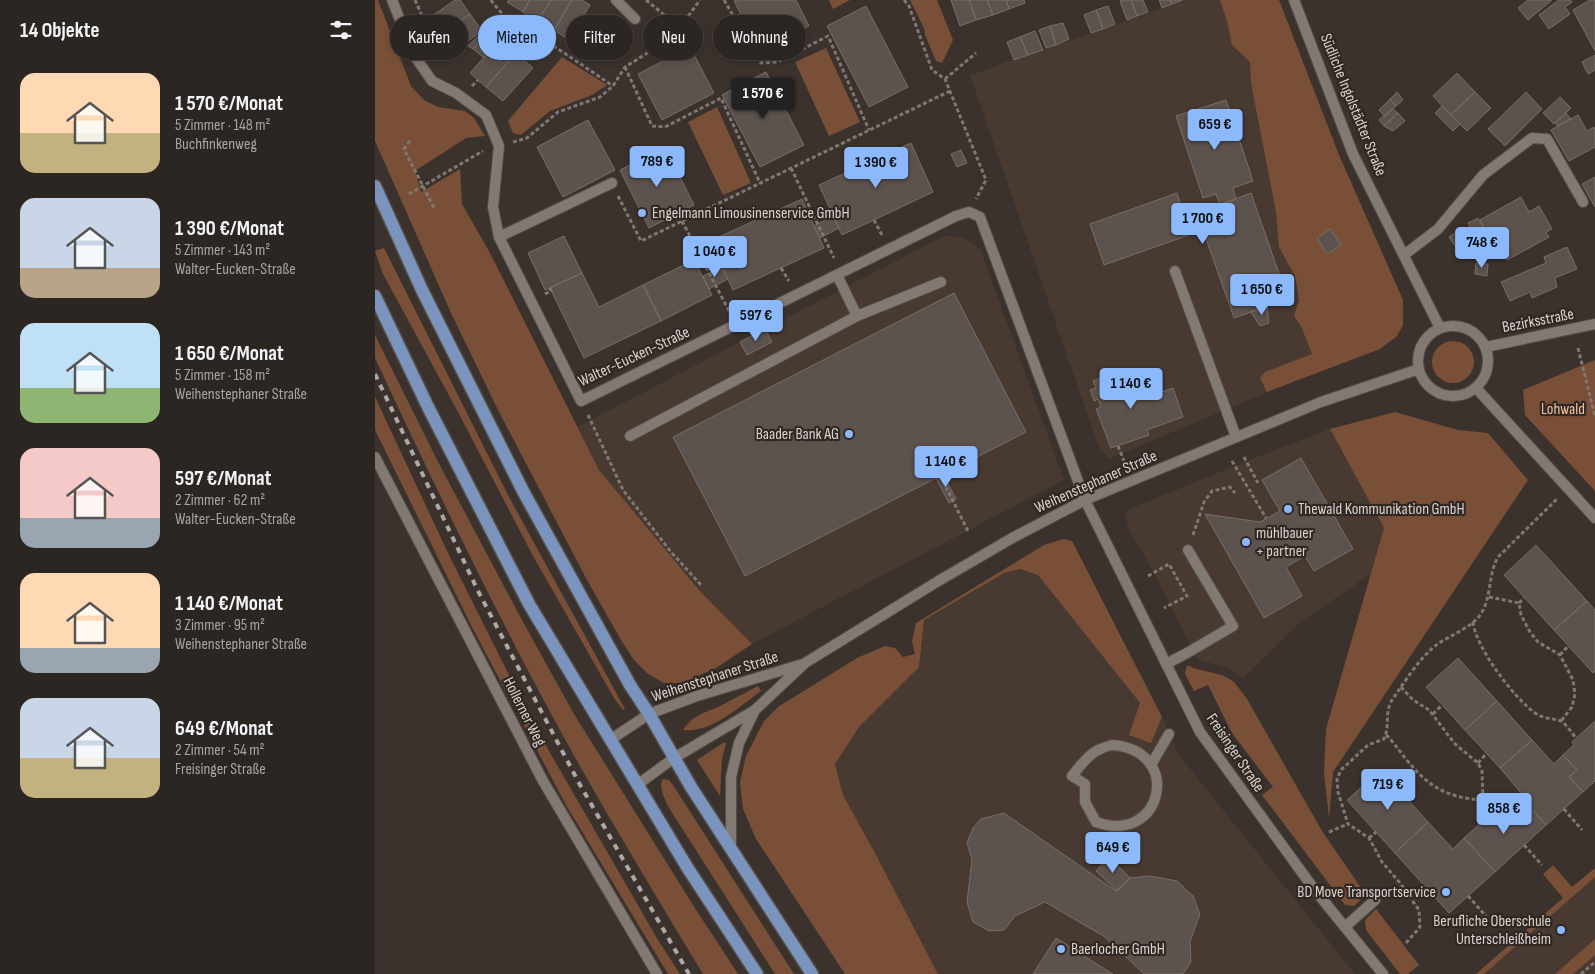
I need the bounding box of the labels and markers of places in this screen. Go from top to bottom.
pin: 1 570 € [717,78,809,120]
pin: 659 € [1180,108,1250,151]
pin: 789 € [622,146,692,188]
pin: 1 390 € [830,146,922,189]
pin: 1 700 € [1157,202,1249,245]
place label: Engelmann Limousinenservice GmbH [652,204,850,223]
marker: Engelmann Limousinenservice GmbH [636,207,648,219]
pin: 748 € [1447,226,1517,269]
pin: 1 040 € [669,236,761,278]
pin: 1 650 € [1216,274,1308,316]
pin: 597 € [721,300,791,342]
pin: 1 140 € [1085,368,1177,410]
place label: Baader Bank AG [756,425,839,444]
marker: Baader Bank AG [843,428,855,440]
pin: 1 140 € [900,446,992,488]
place label: Thewald Kommunikation GmbH [1298,500,1465,519]
marker: Thewald Kommunikation GmbH [1282,503,1294,515]
place label: mühlbauer + partner [1256,524,1314,561]
marker: mühlbauer + partner [1240,536,1252,548]
pin: 719 € [1353,768,1423,811]
pin: 858 € [1469,792,1539,835]
pin: 649 € [1078,832,1148,874]
place label: BD Move Transportservice [1297,883,1436,902]
marker: BD Move Transportservice [1440,886,1452,898]
place label: Berufliche Oberschule Unterschleißheim [1433,912,1551,949]
marker: Berufliche Oberschule Unterschleißheim [1555,924,1567,936]
place label: Baerlocher GmbH [1071,940,1165,959]
marker: Baerlocher GmbH [1055,943,1067,955]

